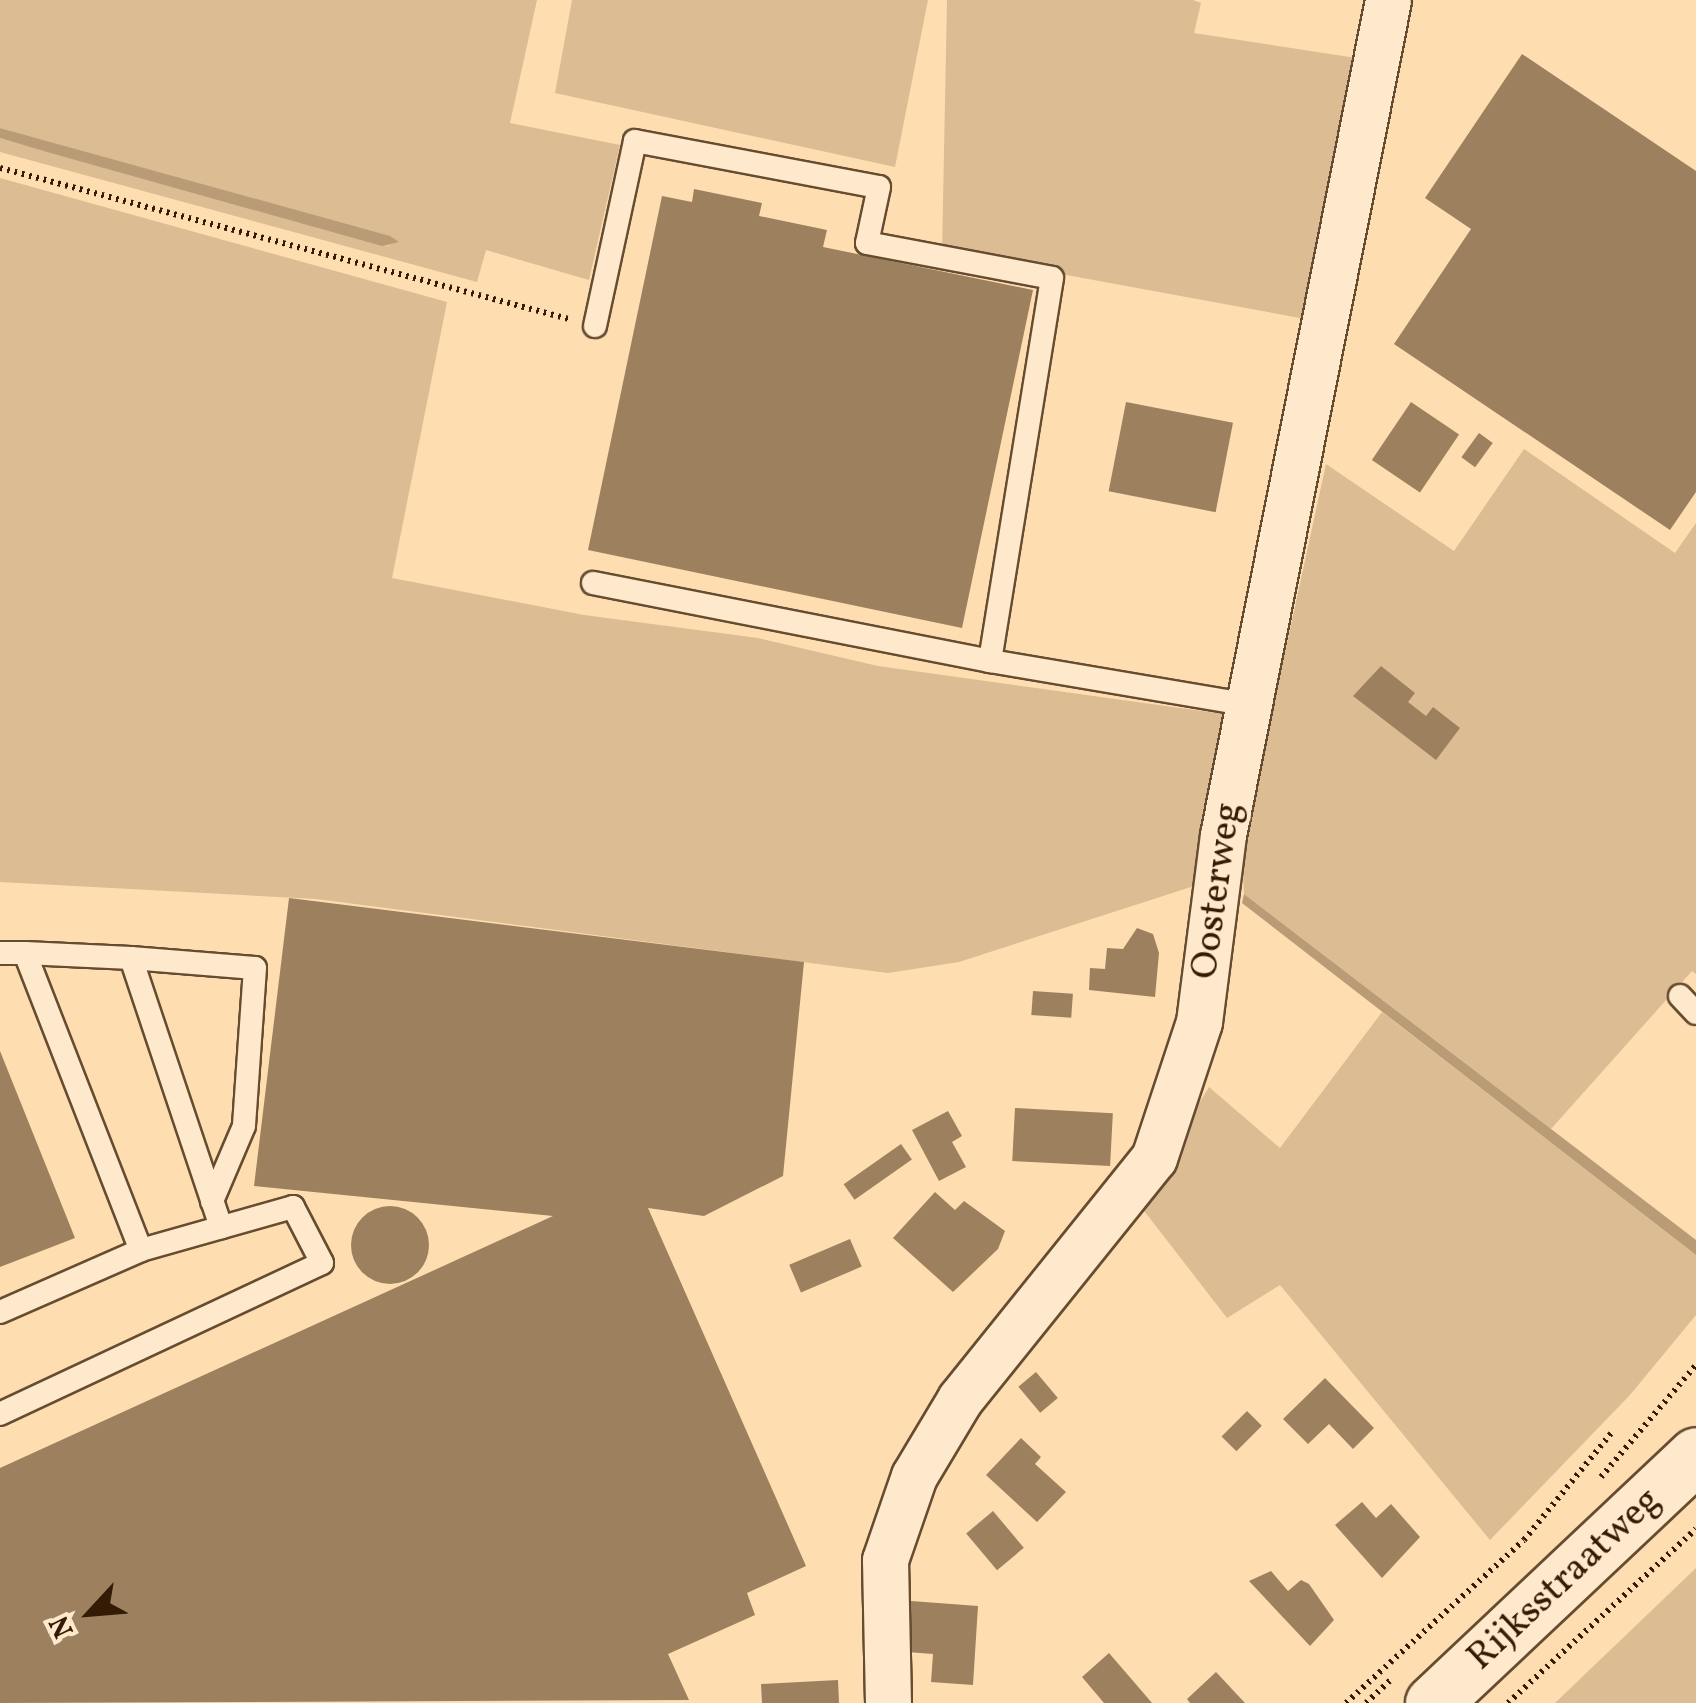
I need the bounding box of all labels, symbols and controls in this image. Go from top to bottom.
street label: Oosterweg [1183,800,1253,982]
street label: Rijksstraatweg [1459,1479,1671,1681]
north arrow [40,1563,140,1663]
text: N [41,1609,85,1644]

